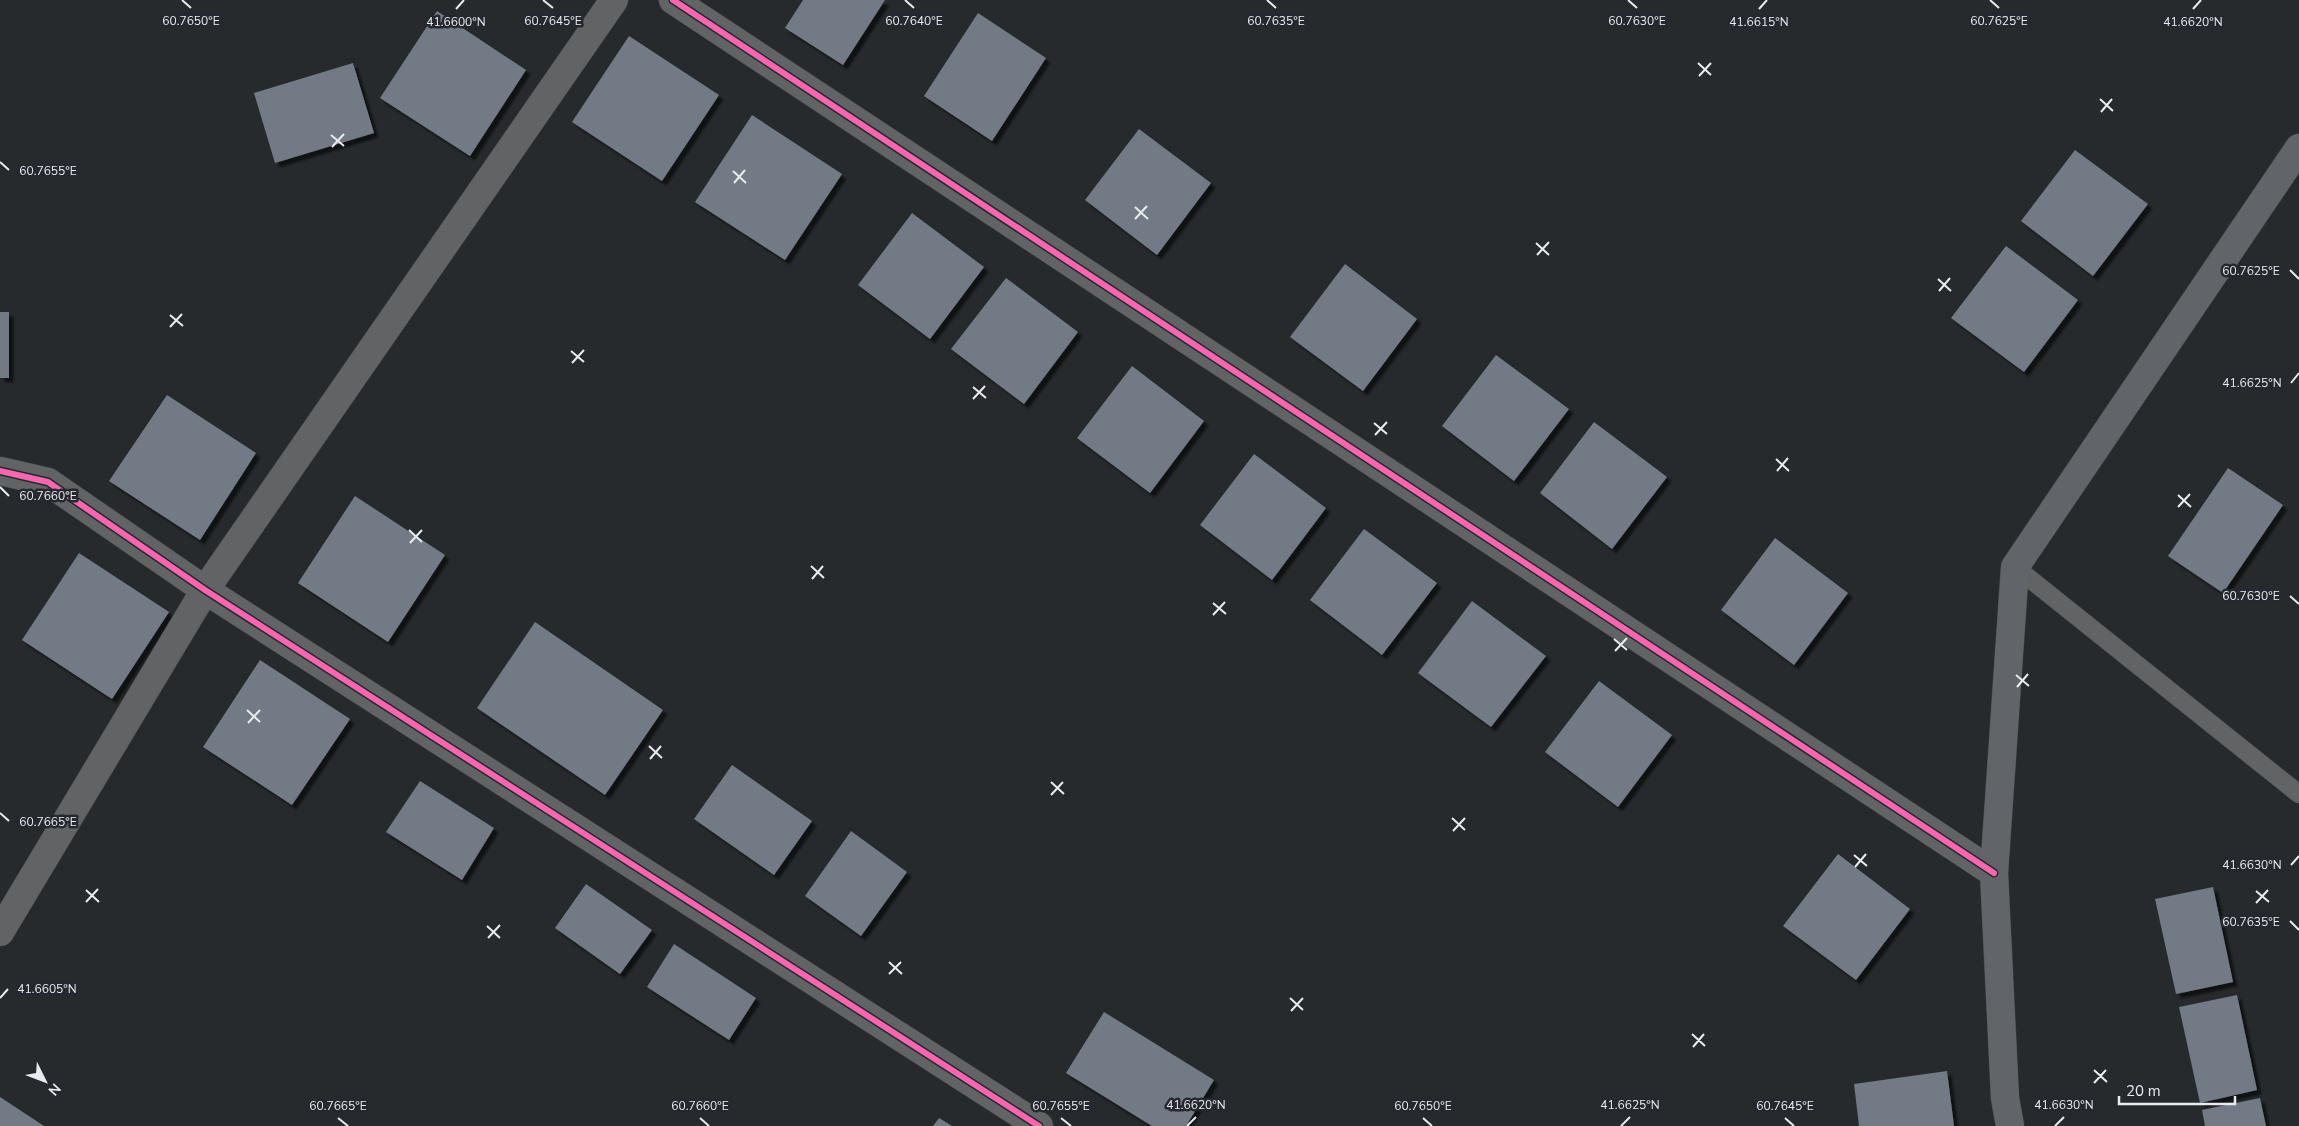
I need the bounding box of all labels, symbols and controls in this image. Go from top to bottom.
text: 60.7650°E [162,13,220,29]
text: 60.7645°E [524,13,582,29]
text: 60.7640°E [885,13,943,29]
text: 60.7635°E [1247,13,1305,29]
text: 60.7630°E [1608,13,1666,29]
text: 60.7625°E [1970,13,2028,29]
text: 41.6600°N [426,14,486,30]
text: 41.6615°N [1729,14,1789,30]
text: 41.6620°N [2163,14,2223,30]
text: 60.7655°E [19,163,77,179]
text: 60.7625°E [2222,263,2280,279]
text: 41.6625°N [2222,375,2282,391]
text: 60.7660°E [19,488,77,504]
text: 60.7630°E [2222,588,2280,604]
text: 60.7665°E [19,814,77,830]
text: 41.6630°N [2222,857,2282,873]
text: 60.7635°E [2222,914,2280,930]
text: 41.6605°N [17,981,77,997]
north arrow [20,1056,70,1106]
scale bar [2119,1074,2235,1106]
text: N [44,1079,65,1100]
text: 20 m [2126,1081,2161,1101]
text: 41.6620°N [1166,1097,1226,1113]
text: 41.6625°N [1600,1097,1660,1113]
text: 41.6630°N [2034,1097,2094,1113]
text: 60.7665°E [309,1098,367,1114]
text: 60.7660°E [671,1098,729,1114]
text: 60.7655°E [1032,1098,1090,1114]
text: 60.7650°E [1394,1098,1452,1114]
text: 60.7645°E [1756,1098,1814,1114]

